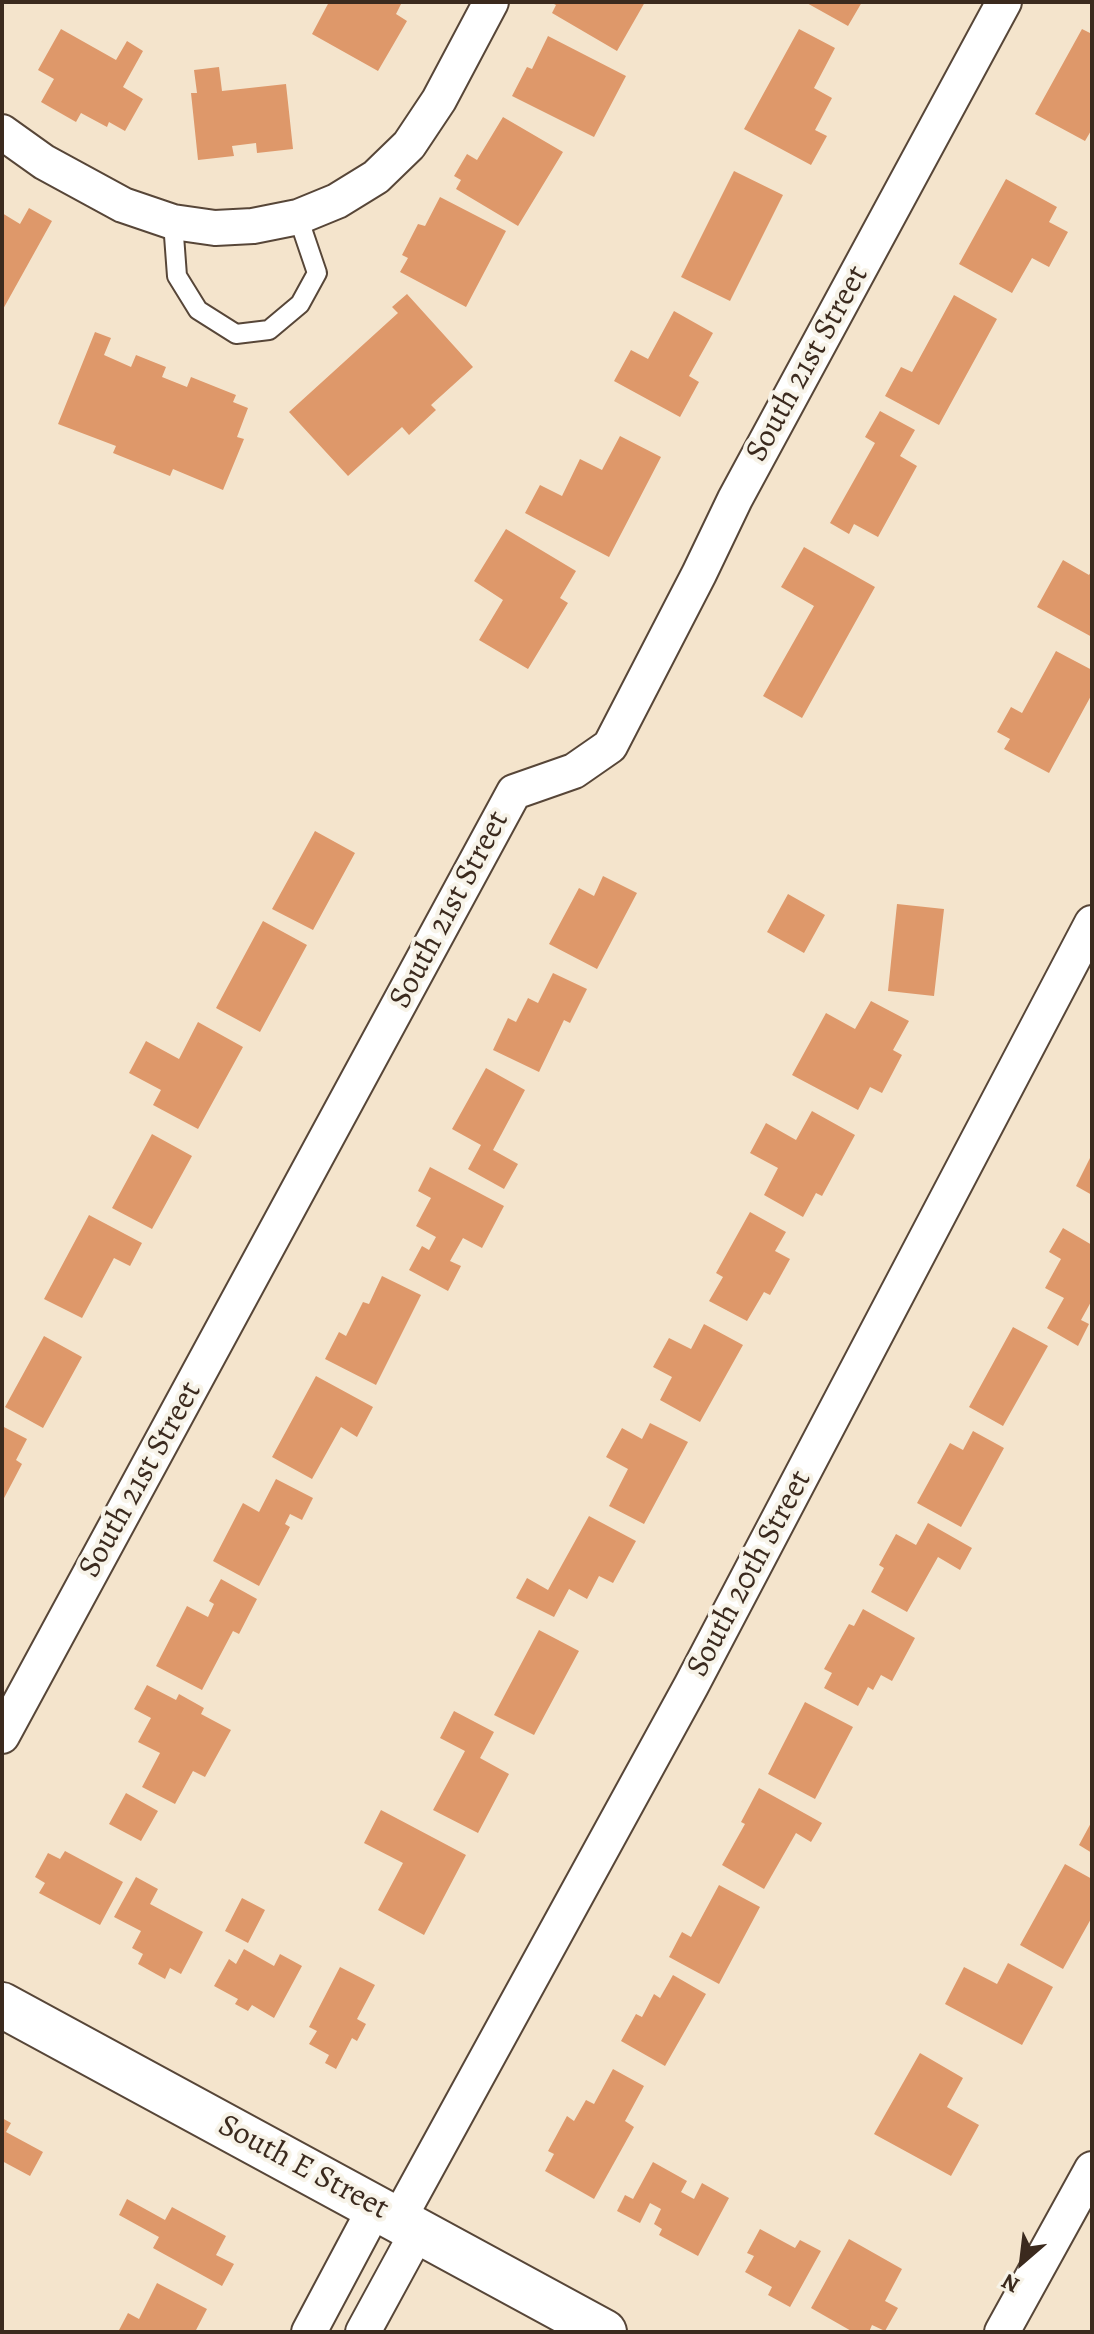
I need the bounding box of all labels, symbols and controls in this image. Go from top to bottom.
street label: South 21st Street [738,259,878,469]
street label: South 21st Street [382,805,518,1015]
street label: South 21st Street [71,1375,211,1585]
street label: South 20th Street [679,1464,821,1684]
street label: South E Street [211,2107,395,2229]
north arrow [982,2222,1062,2302]
text: N [997,2266,1025,2300]

